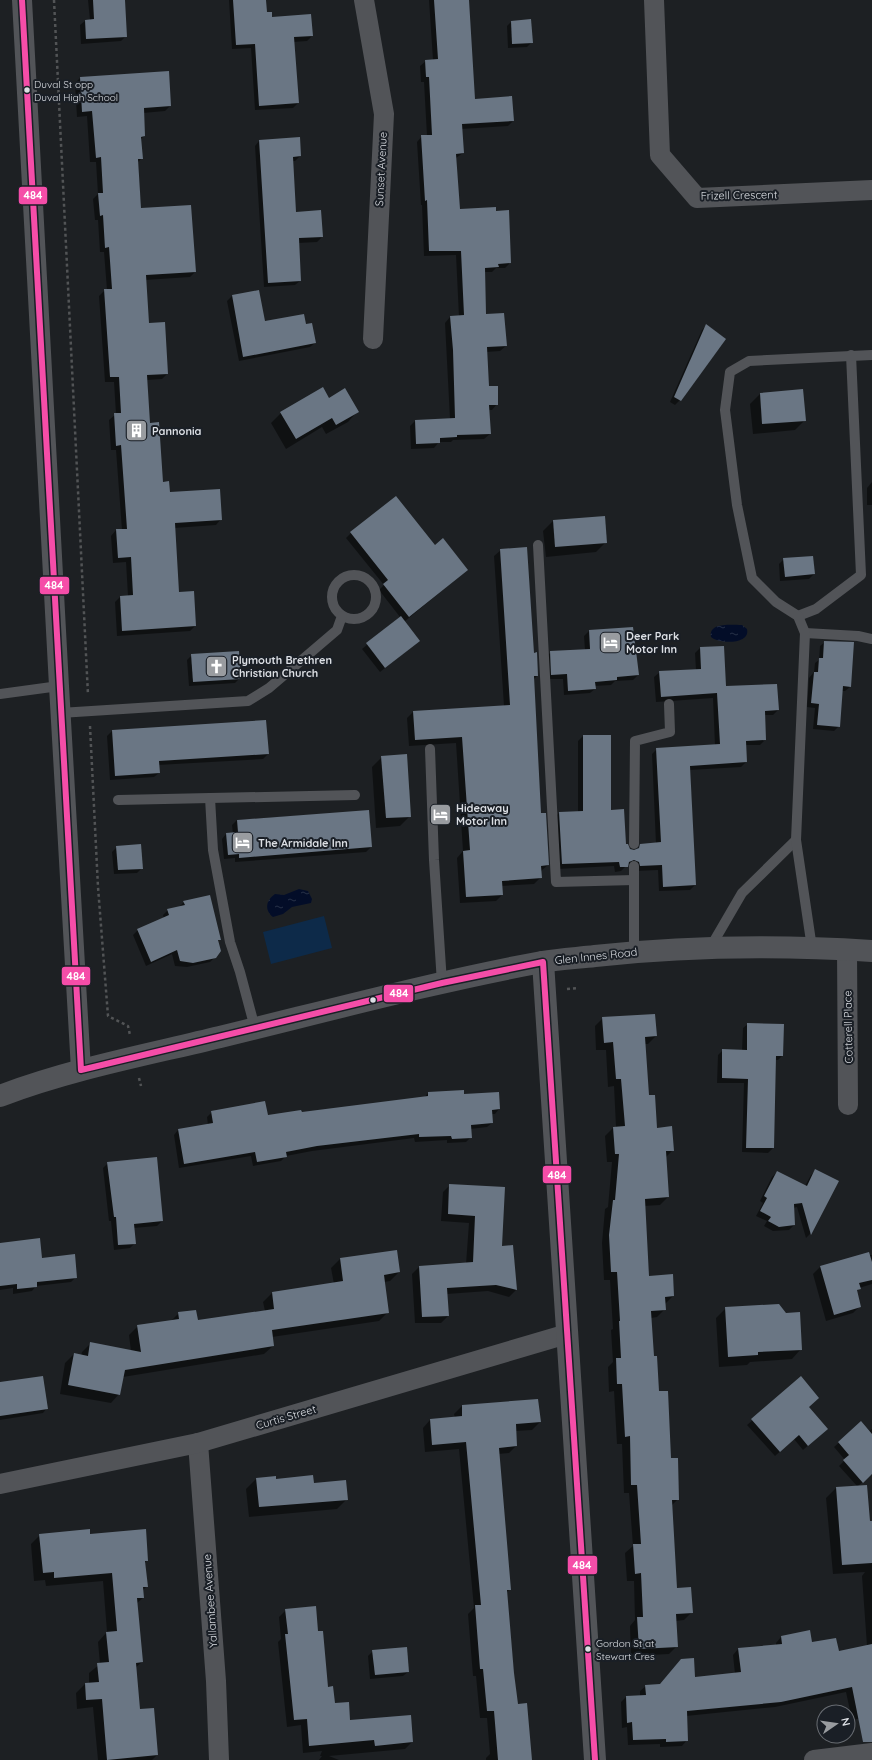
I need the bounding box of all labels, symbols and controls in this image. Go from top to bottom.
place label: Duval St opp Duval High School [34,78,118,104]
marker: Duval St opp Duval High School [22,85,32,95]
street label: Sunset Avenue [372,131,390,207]
line badge: 484 [18,186,48,205]
street label: Frizell Crescent [701,187,778,203]
text: 484 [24,188,43,202]
building icon: Pannonia [124,418,150,444]
place label: Pannonia [152,424,202,438]
line badge: 484 [39,576,70,595]
text: 484 [45,578,64,592]
hotel icon: Deer Park Motor Inn [598,629,624,655]
place label: Deer Park Motor Inn [626,629,679,656]
church icon: Plymouth Brethren Christian Church [203,653,229,679]
place label: Plymouth Brethren Christian Church [232,653,332,680]
hotel icon: Hideaway Motor Inn [428,801,454,827]
place label: Hideaway Motor Inn [456,801,509,828]
hotel icon: The Armidale Inn [229,830,255,856]
place label: The Armidale Inn [258,836,348,850]
street label: Glen Innes Road [554,945,638,967]
line badge: 484 [61,966,91,986]
text: 484 [67,969,86,983]
line badge: 484 [383,984,414,1003]
text: 484 [390,986,409,1000]
street label: Cotterell Place [840,990,856,1064]
unlabelled marker [368,995,378,1005]
line badge: 484 [542,1165,572,1184]
text: 484 [548,1168,567,1182]
street label: Curtis Street [254,1402,318,1432]
street label: Yallambee Avenue [200,1554,220,1648]
line badge: 484 [567,1555,598,1575]
text: 484 [573,1558,592,1572]
place label: Gordon St at Stewart Cres [596,1637,655,1663]
marker: Gordon St at Stewart Cres [583,1644,593,1654]
north arrow [816,1704,856,1744]
text: N [838,1716,853,1727]

